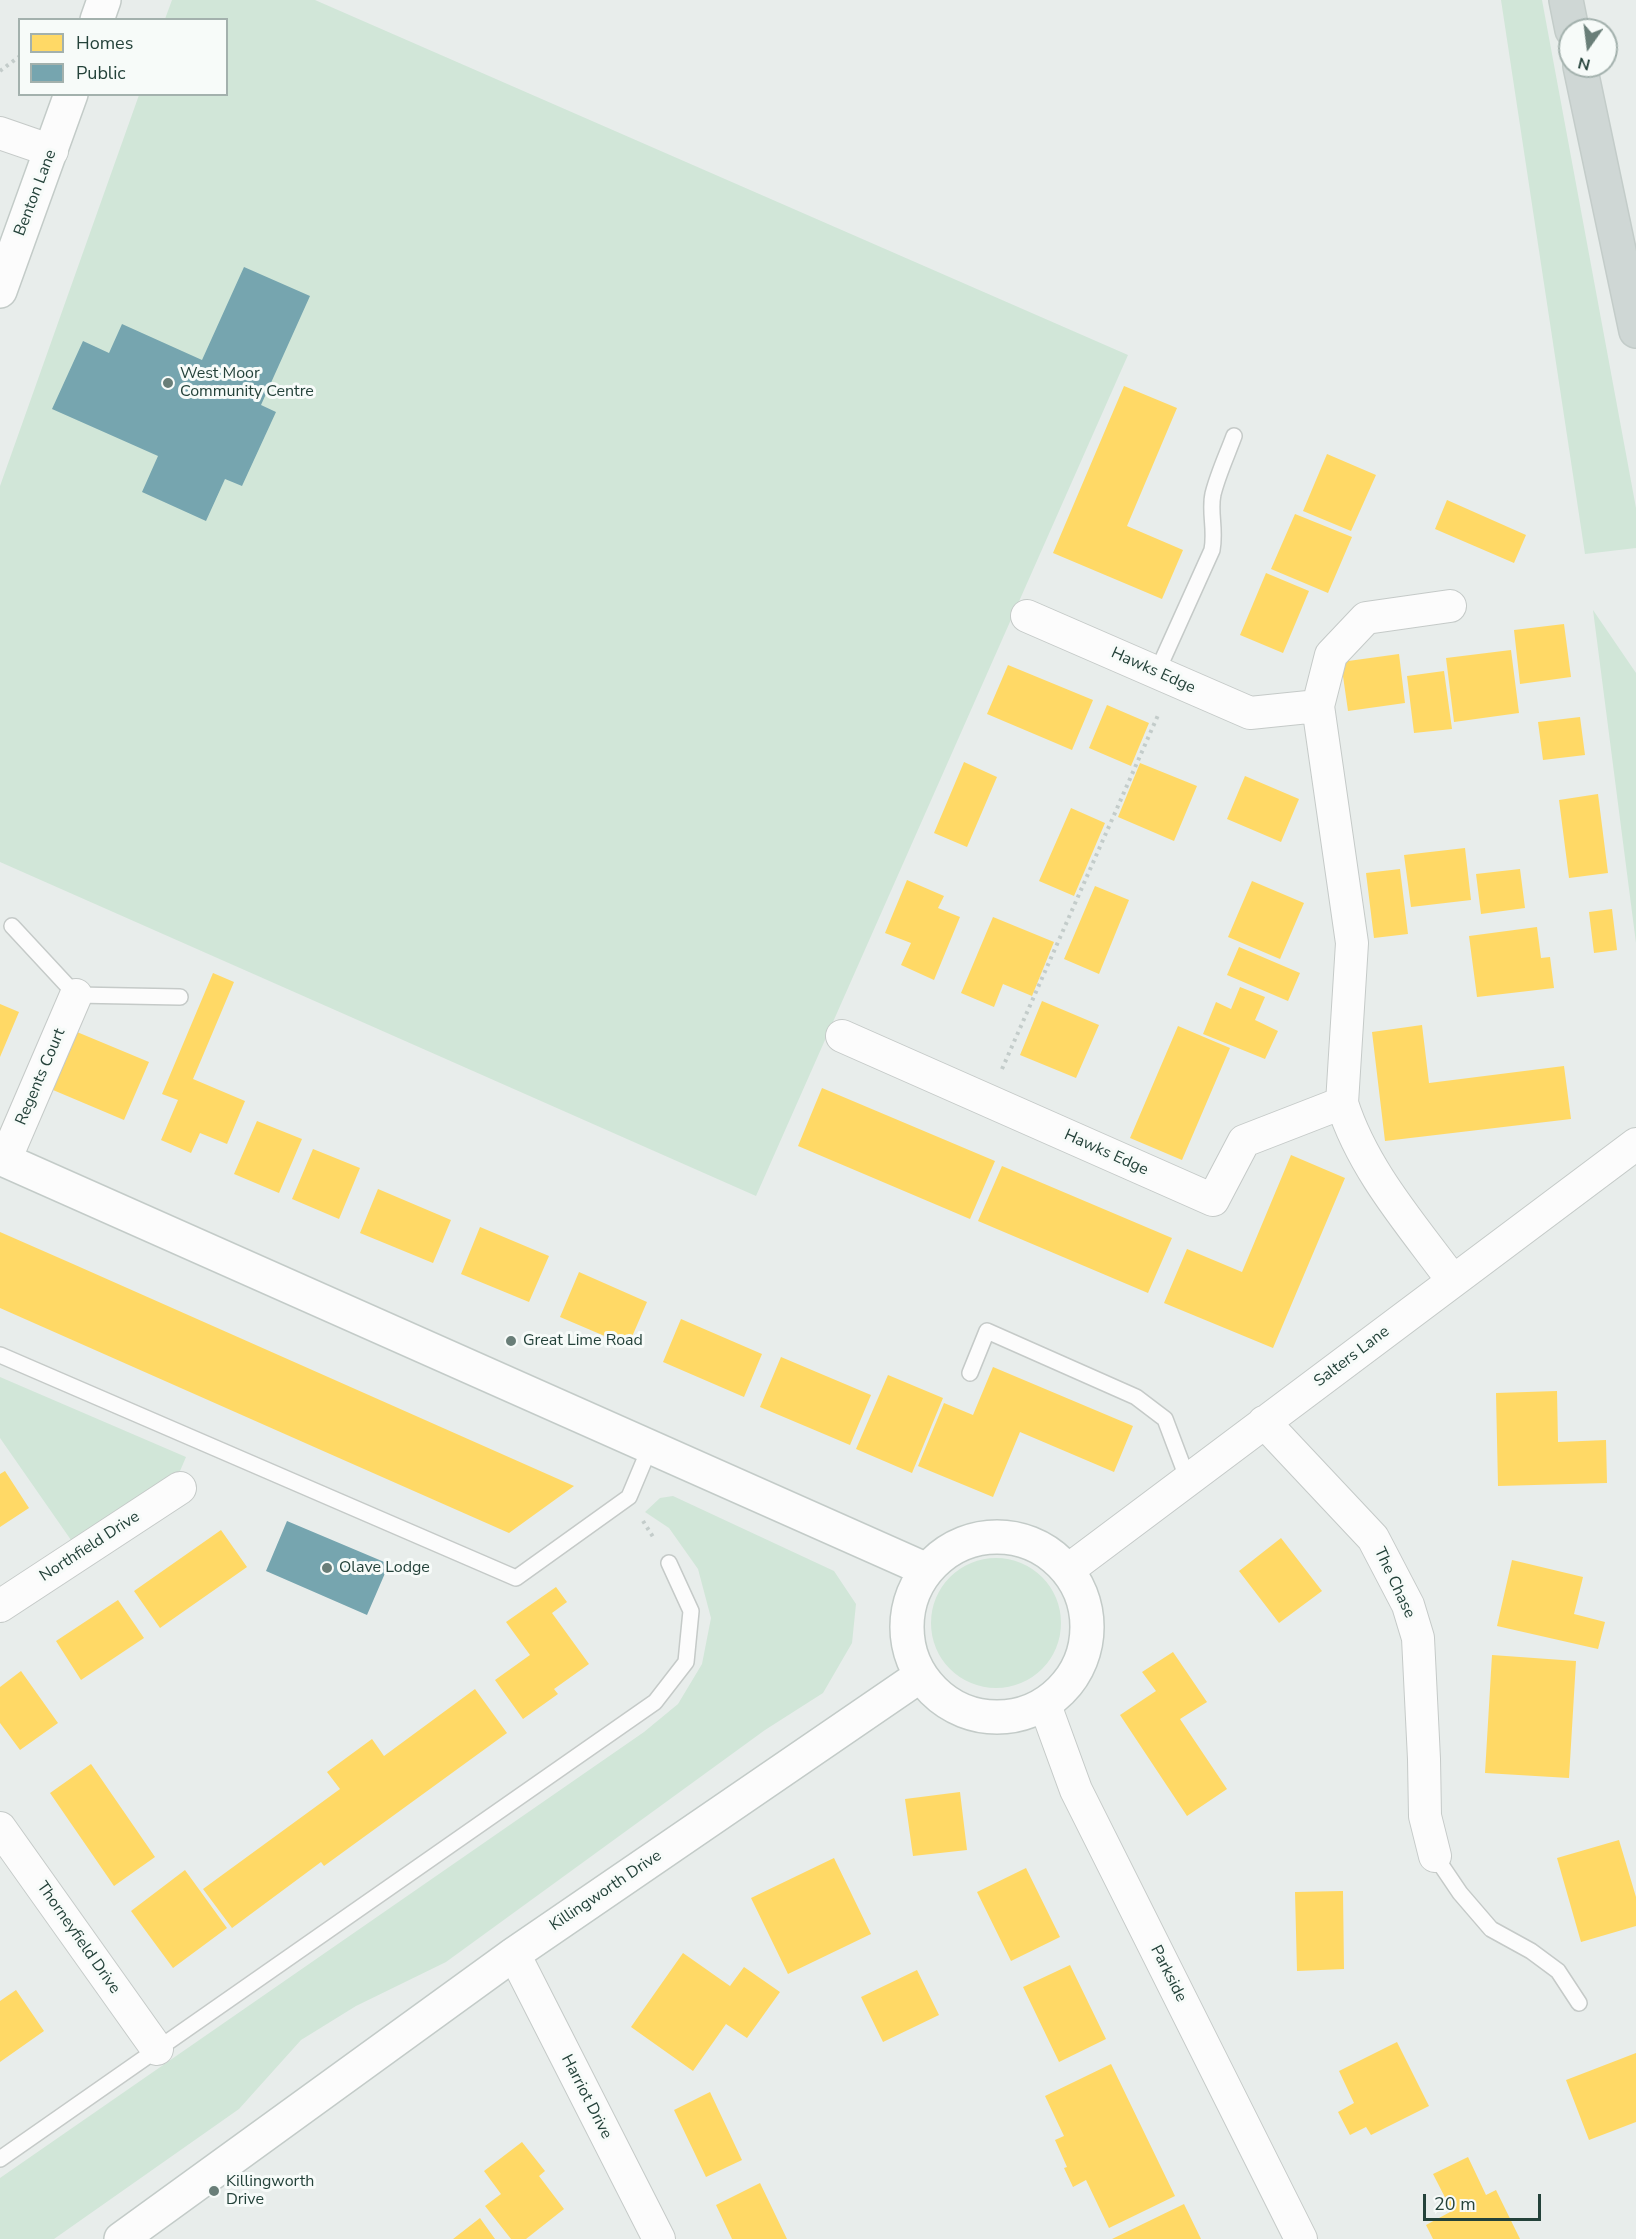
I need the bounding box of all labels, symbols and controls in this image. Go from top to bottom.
legend [18,18,228,96]
north arrow [1558,18,1618,78]
text: Homes [76,31,133,55]
text: N [1576,51,1593,76]
text: Public [76,61,126,85]
street label: Benton Lane [11,147,61,239]
place label: West Moor Community Centre [180,364,314,402]
marker: West Moor Community Centre [161,376,175,390]
street label: Hawks Edge [1108,644,1198,698]
street label: Regents Court [12,1026,70,1128]
street label: Hawks Edge [1061,1126,1151,1180]
street label: Salters Lane [1311,1323,1393,1391]
place label: Great Lime Road [523,1331,643,1351]
marker: Great Lime Road [504,1334,518,1348]
street label: Northfield Drive [37,1508,143,1586]
street label: The Chase [1369,1545,1419,1621]
place label: Olave Lodge [339,1558,430,1578]
marker: Olave Lodge [320,1561,334,1575]
street label: Killingworth Drive [547,1847,665,1935]
street label: Thorneyfield Drive [32,1878,124,1998]
street label: Parkside [1146,1942,1190,2006]
street label: Harriot Drive [556,2052,616,2142]
place label: Killingworth Drive [226,2172,314,2210]
scale bar [1426,2182,1544,2220]
marker: Killingworth Drive [207,2184,221,2198]
text: 20 m [1434,2192,1476,2216]

